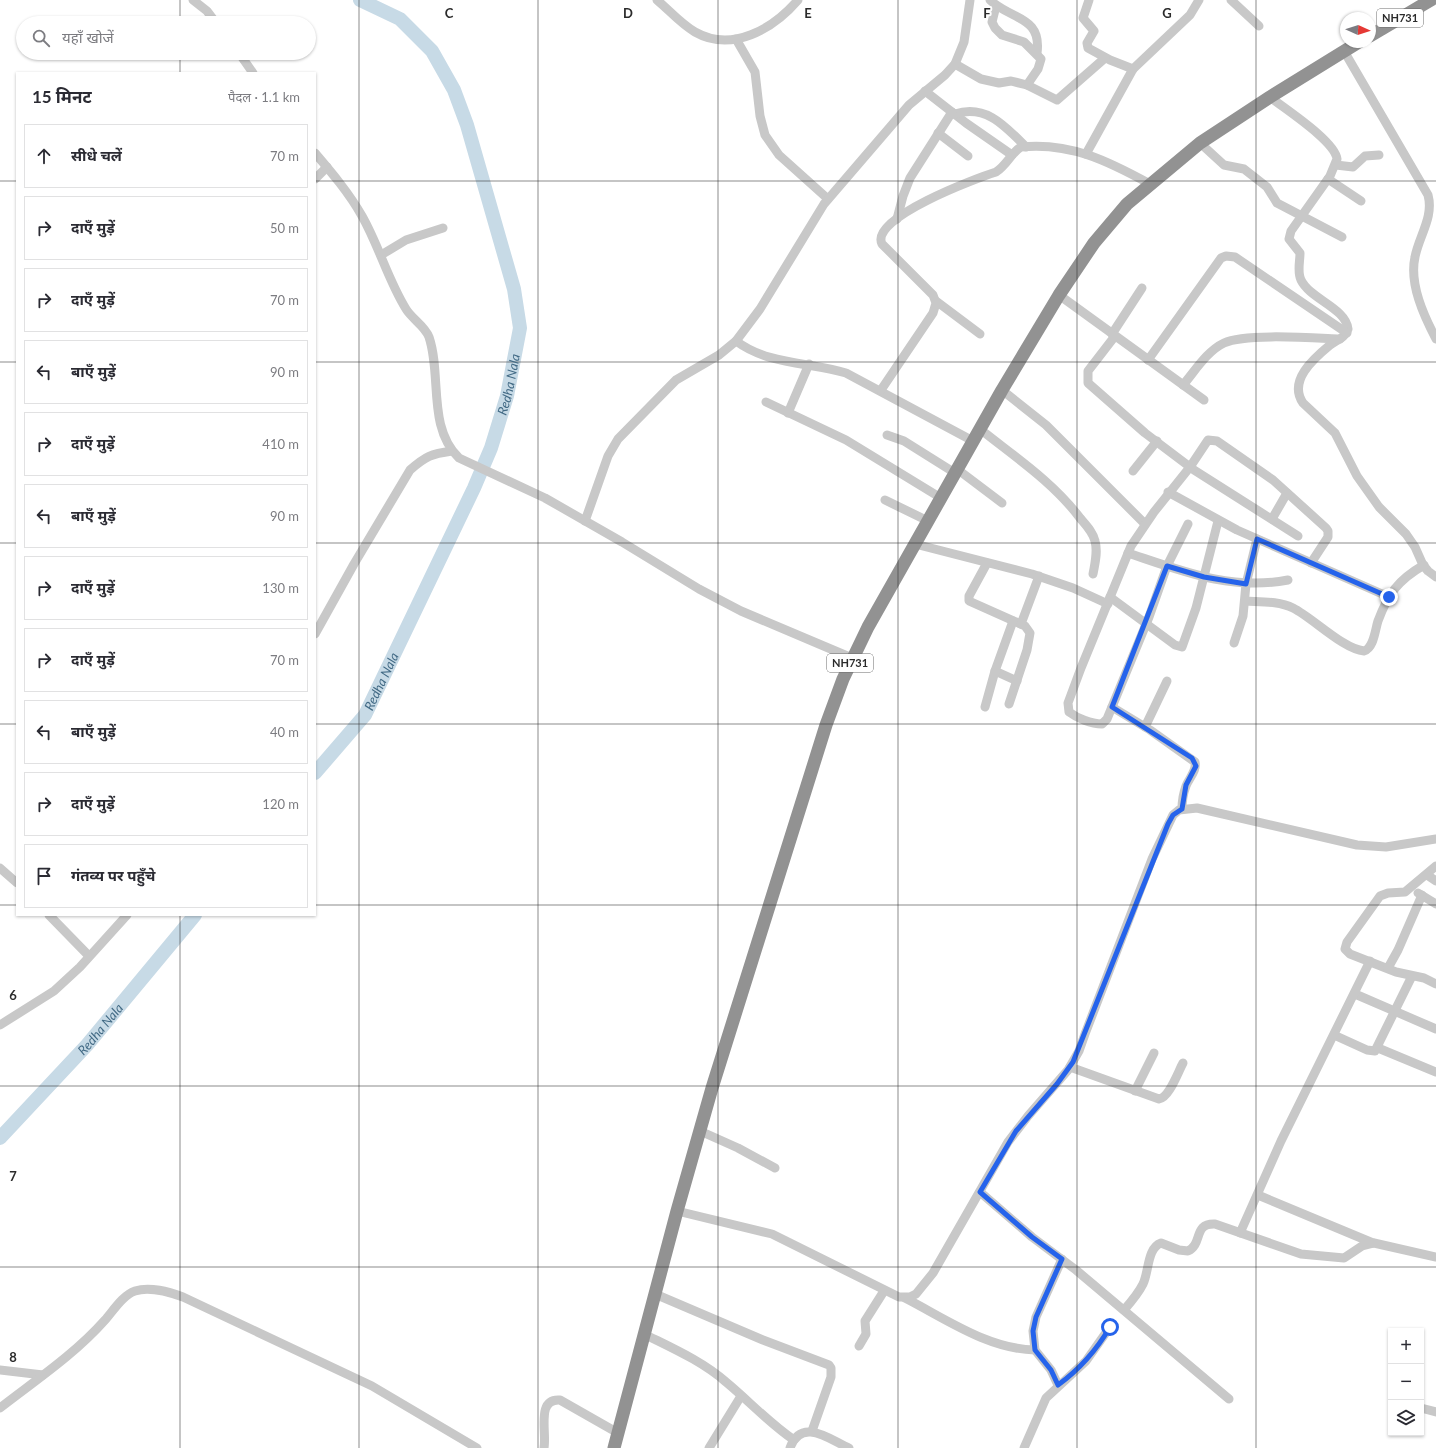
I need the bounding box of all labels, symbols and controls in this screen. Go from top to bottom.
text: C [445,5,454,21]
text: D [623,5,633,21]
text: E [804,5,812,21]
text: F [983,5,991,21]
text: G [1162,5,1172,21]
road number: NH731 [1377,9,1423,27]
north arrow [1340,12,1376,48]
search box [16,16,316,60]
icon: search [30,27,52,49]
text: यहाँ खोजें [62,28,114,46]
text: 15 मिनट [32,86,92,107]
text: पैदल · 1.1 km [228,89,300,105]
icon: ahead [33,145,55,167]
text: सीधे चलें [71,146,122,164]
text: 70 m [270,148,299,164]
icon: right [33,217,55,239]
text: दाएँ मुड़ें [71,218,115,236]
text: 50 m [270,220,299,236]
icon: right [33,289,55,311]
text: दाएँ मुड़ें [71,290,115,308]
text: 70 m [270,292,299,308]
water label: Redha Nala [494,352,523,417]
icon: left [33,361,55,383]
text: बाएँ मुड़ें [71,362,116,380]
text: 90 m [270,364,299,380]
icon: right [33,433,55,455]
text: दाएँ मुड़ें [71,434,115,452]
text: 410 m [262,436,299,452]
icon: left [33,505,55,527]
text: बाएँ मुड़ें [71,506,116,524]
text: 90 m [270,508,299,524]
icon: right [33,577,55,599]
text: दाएँ मुड़ें [71,578,115,596]
text: 130 m [262,580,299,596]
route end [1380,588,1398,606]
icon: right [33,649,55,671]
water label: Redha Nala [361,649,402,713]
text: दाएँ मुड़ें [71,650,115,668]
text: 70 m [270,652,299,668]
road number: NH731 [827,654,873,672]
icon: left [33,721,55,743]
text: बाएँ मुड़ें [71,722,116,740]
text: 40 m [270,724,299,740]
icon: right [33,793,55,815]
text: दाएँ मुड़ें [71,794,115,812]
text: 120 m [262,796,299,812]
icon: arrive [33,865,55,887]
text: गंतव्य पर पहुँचे [71,866,155,884]
text: 6 [9,987,17,1003]
water label: Redha Nala [74,1000,126,1058]
text: 7 [9,1168,17,1184]
route start [1101,1318,1119,1336]
map controls [1388,1328,1424,1436]
button: + [1388,1328,1424,1364]
text: 8 [9,1349,17,1365]
button: − [1388,1364,1424,1400]
button: layers [1388,1400,1424,1436]

